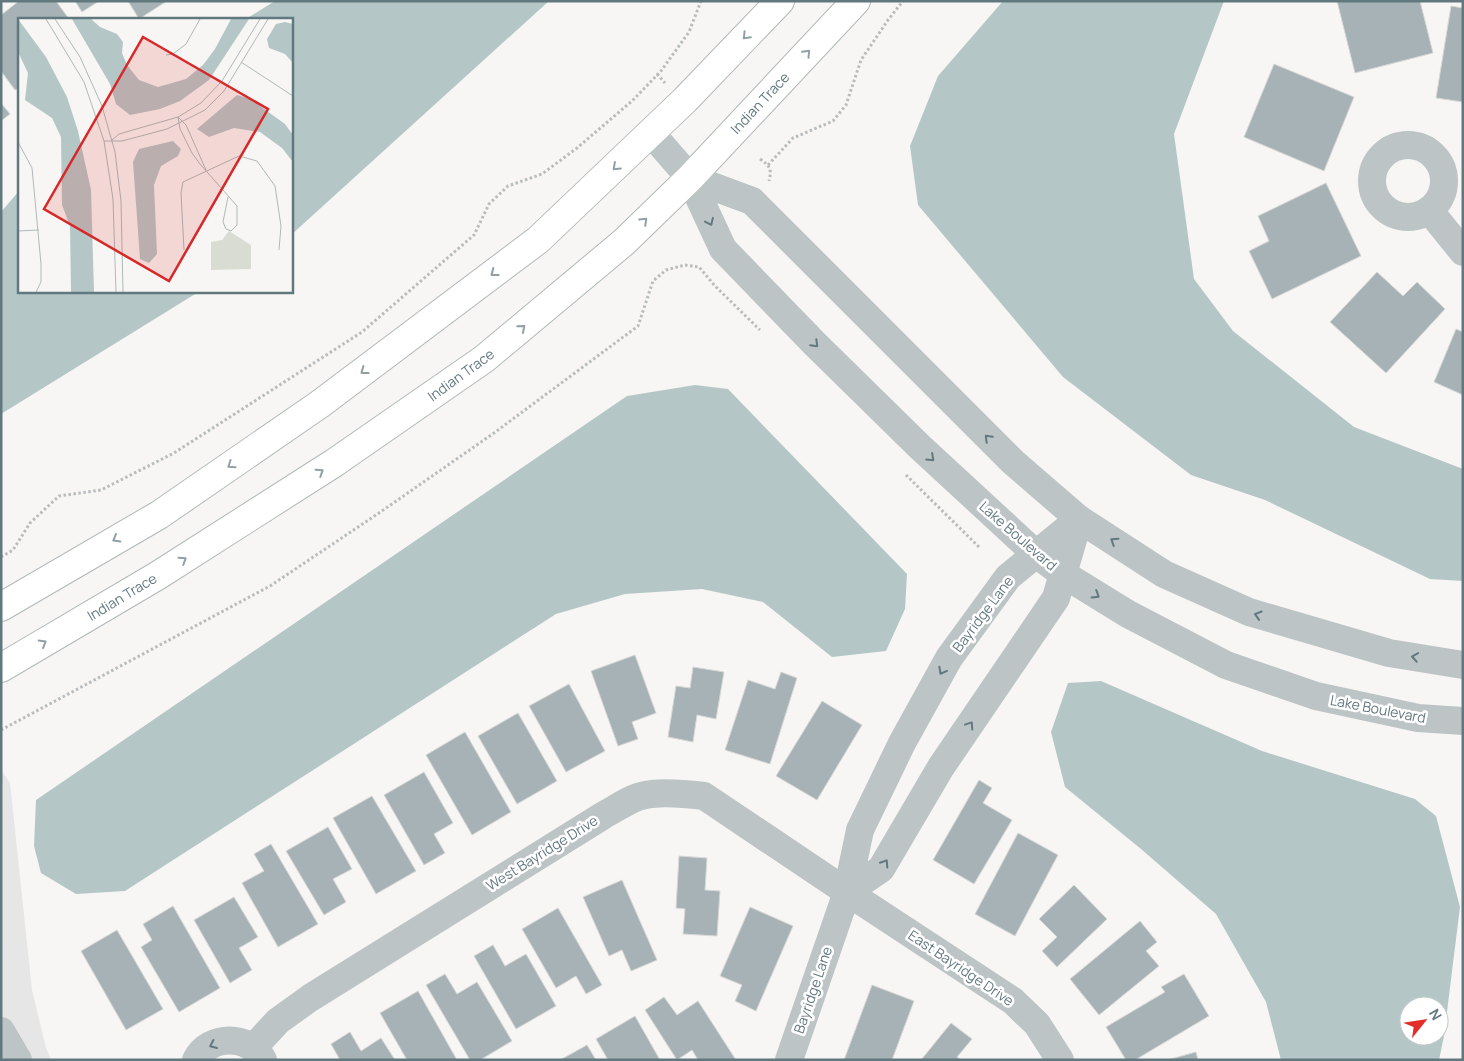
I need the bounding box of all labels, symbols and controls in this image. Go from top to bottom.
inset map [18,18,292,292]
one-way arrow [743,31,752,40]
one-way arrow [801,50,810,59]
street label: Indian Trace [726,68,793,138]
one-way arrow [613,161,622,170]
one-way arrow [704,217,715,226]
one-way arrow [639,218,648,227]
one-way arrow [491,268,500,276]
one-way arrow [516,324,525,333]
one-way arrow [809,338,818,347]
street label: Indian Trace [424,344,498,405]
one-way arrow [360,365,370,374]
one-way arrow [985,435,994,444]
one-way arrow [925,452,934,461]
one-way arrow [227,459,237,468]
one-way arrow [314,469,323,478]
street label: Lake Boulevard [976,497,1061,575]
one-way arrow [113,533,122,543]
one-way arrow [1110,538,1119,547]
one-way arrow [177,557,186,566]
street label: Indian Trace [83,568,160,625]
street label: Bayridge Lane [948,572,1017,656]
one-way arrow [1091,588,1100,598]
one-way arrow [1254,610,1262,620]
one-way arrow [38,640,47,650]
one-way arrow [1410,653,1419,663]
one-way arrow [938,666,948,675]
street label: Lake Boulevard [1329,690,1427,727]
one-way arrow [964,721,973,730]
street label: West Bayridge Drive [482,811,601,895]
one-way arrow [878,859,888,868]
street label: East Bayridge Drive [905,925,1018,1010]
street label: Bayridge Lane [789,944,836,1036]
north arrow [1399,996,1449,1046]
text: N [1425,1005,1446,1023]
one-way arrow [209,1039,218,1050]

